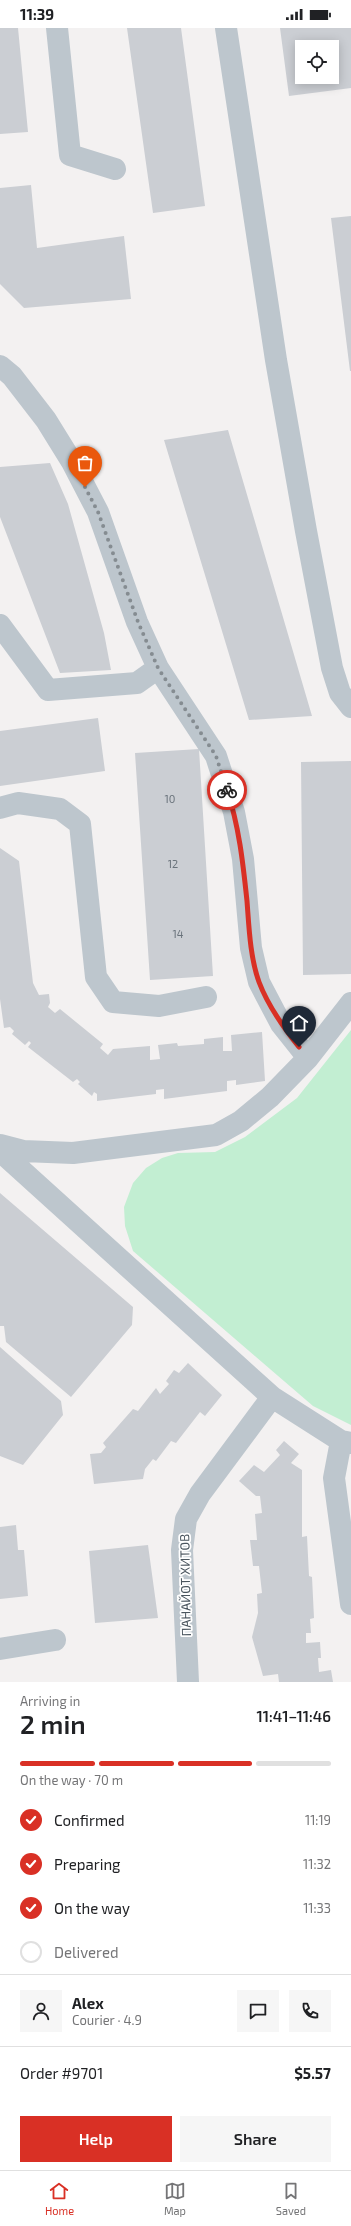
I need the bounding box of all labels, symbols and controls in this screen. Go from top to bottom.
text: 11:39 [20,5,54,23]
map controls [295,40,339,84]
button: locate [295,40,339,84]
pin [68,446,102,487]
icon: bag [74,452,96,474]
courier [207,770,247,810]
icon: bike [216,779,238,801]
house number: 10 [164,792,176,805]
house number: 12 [168,857,178,870]
house number: 14 [172,927,184,940]
pin [282,1006,316,1047]
icon: home [288,1012,310,1034]
street label: ПАНАЙОТ ХИТОВ [176,1534,194,1636]
text: Arriving in [20,1693,80,1709]
text: 11:41–11:46 [257,1707,331,1725]
text: 2 min [20,1708,86,1739]
text: On the way · 70 m [20,1772,123,1788]
icon: check [20,1809,42,1831]
text: Confirmed [54,1811,125,1829]
text: 11:19 [305,1812,331,1828]
icon: check [20,1853,42,1875]
text: Preparing [54,1855,120,1873]
text: 11:32 [303,1856,331,1872]
icon: check [20,1897,42,1919]
text: On the way [54,1899,130,1917]
text: 11:33 [303,1900,331,1916]
text: Delivered [54,1943,119,1961]
button: person [20,1990,62,2032]
button: chat [237,1990,279,2032]
button: phone [289,1990,331,2032]
text: Alex [72,1994,104,2012]
text: Courier · 4.9 [72,2012,142,2028]
text: Order #9701 [20,2064,103,2082]
text: $5.57 [294,2064,331,2082]
button: Help [20,2116,172,2162]
button: Share [180,2116,331,2162]
tab: Home [45,2180,74,2217]
tab: Map [164,2180,186,2217]
tab: Saved [276,2180,306,2217]

